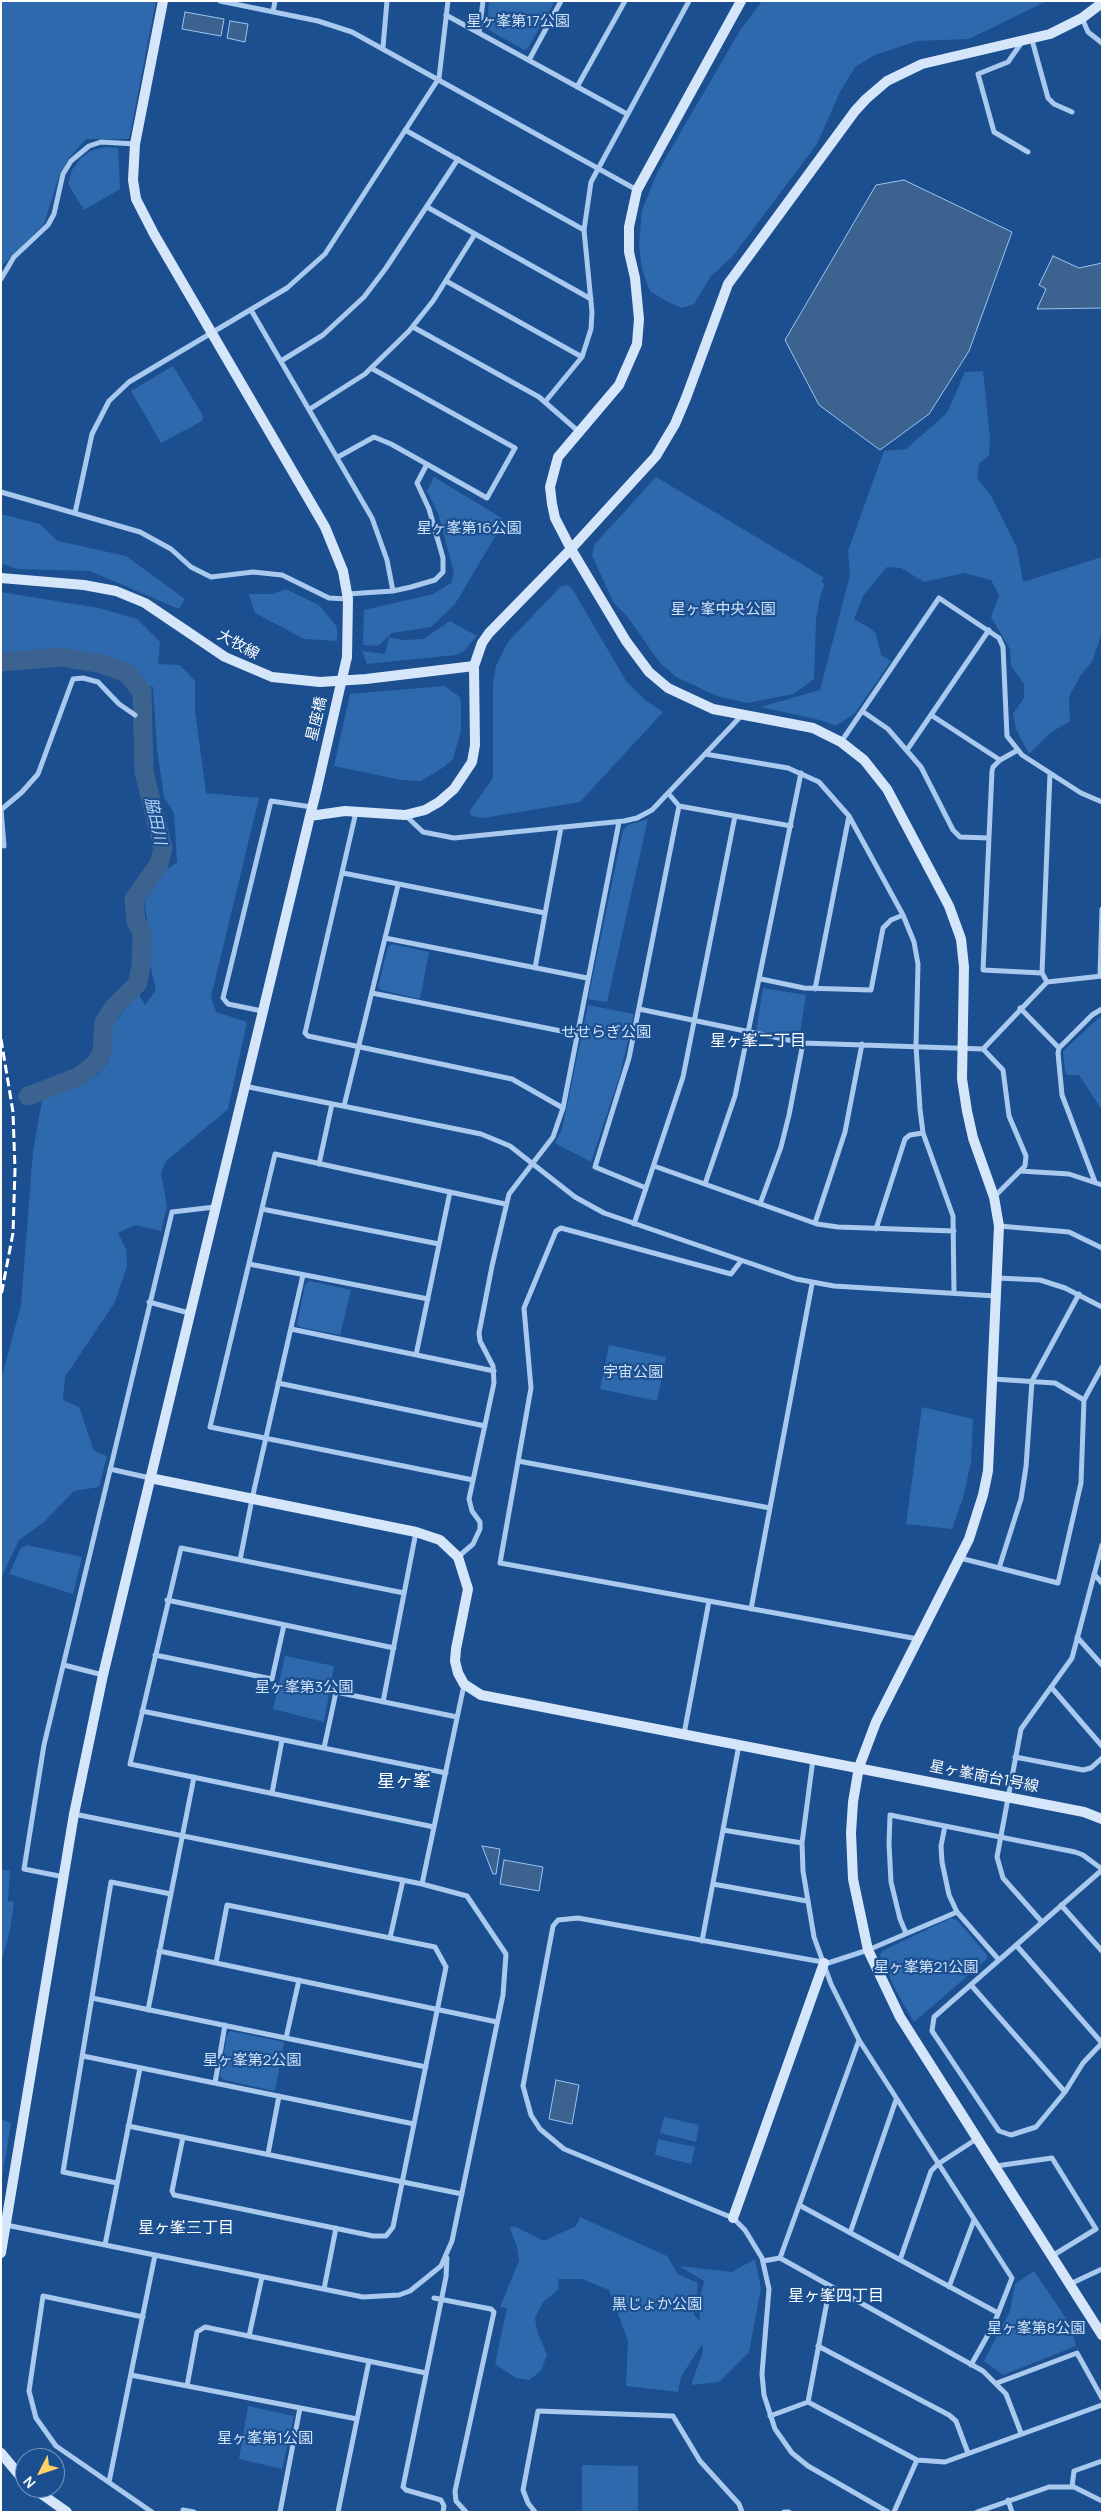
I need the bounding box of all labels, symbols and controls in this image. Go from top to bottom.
park label: 星ヶ峯第17公園 [466,13,570,31]
park label: 星ヶ峯第16公園 [416,520,522,538]
park label: 星ヶ峯中央公園 [671,601,775,619]
street label: 大牧線 [214,626,262,664]
street label: 星座橋 [303,695,331,743]
water label: 脇田川 [141,796,169,846]
park label: せせらぎ公園 [561,1024,651,1042]
district label: 星ヶ峯二丁目 [710,1032,806,1052]
park label: 宇宙公園 [603,1364,663,1382]
park label: 星ヶ峯第3公園 [255,1679,353,1697]
street label: 星ヶ峯南台1号線 [928,1758,1040,1796]
district label: 星ヶ峯 [377,1771,431,1793]
park label: 星ヶ峯第21公園 [874,1959,978,1977]
park label: 星ヶ峯第2公園 [203,2052,301,2070]
district label: 星ヶ峯三丁目 [138,2219,234,2239]
district label: 星ヶ峯四丁目 [788,2287,884,2307]
park label: 黒じょか公園 [612,2296,702,2314]
park label: 星ヶ峯第8公園 [987,2320,1085,2338]
park label: 星ヶ峯第1公園 [217,2430,313,2448]
north arrow [15,2448,65,2498]
text: N [19,2472,40,2493]

